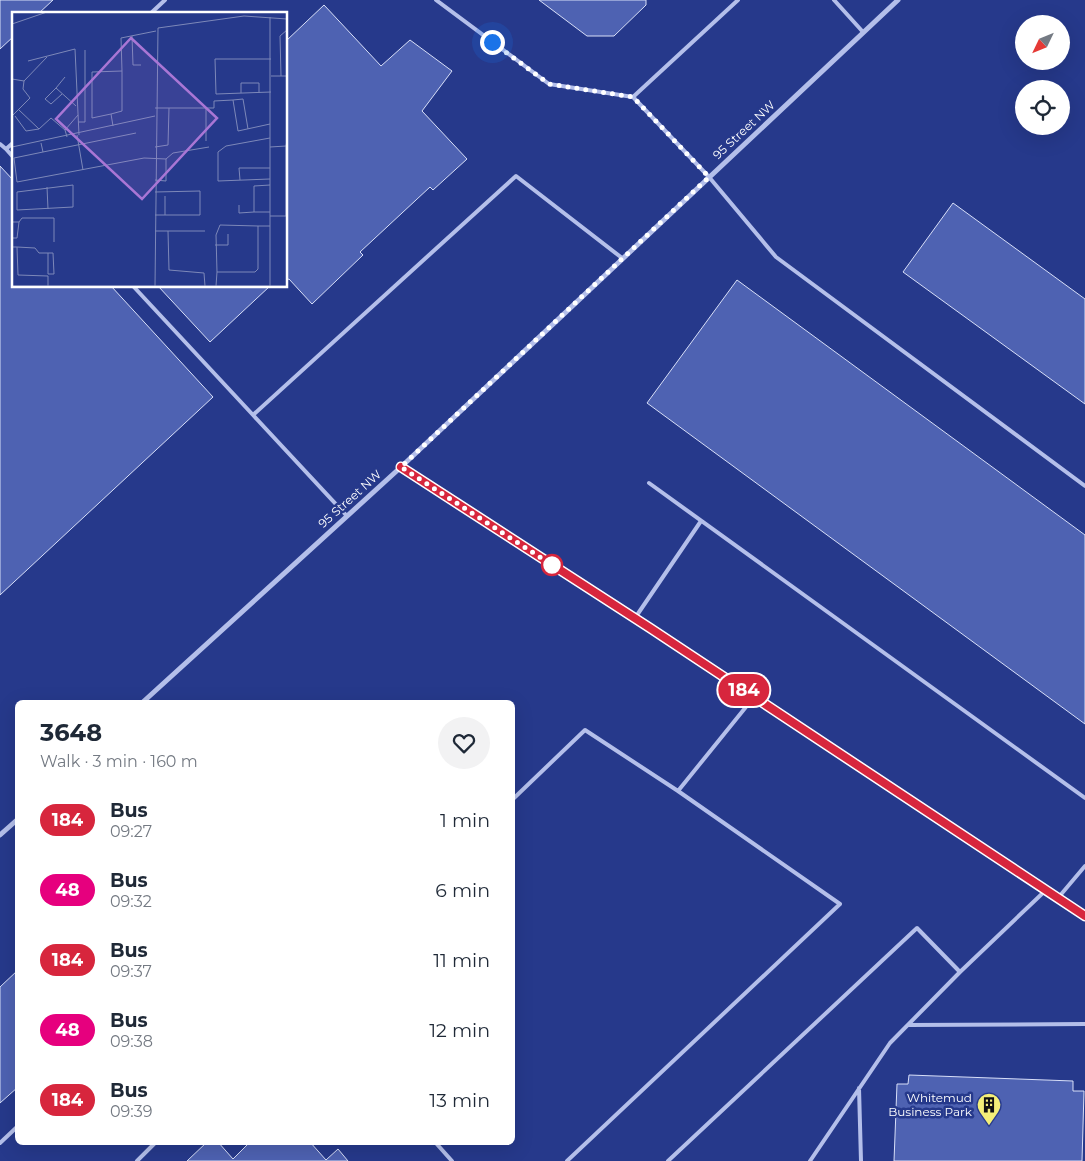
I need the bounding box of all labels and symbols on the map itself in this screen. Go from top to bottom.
inset map [12,12,288,288]
north arrow [1015,15,1070,70]
your location [480,30,505,55]
street label: 95 Street NW [709,97,778,162]
street label: 95 Street NW [315,466,384,531]
unlabelled marker [541,554,563,576]
line badge: 184 [715,674,773,706]
place label: Whitemud Business Park [888,1090,973,1119]
building icon: Whitemud Business Park [976,1092,1002,1126]

